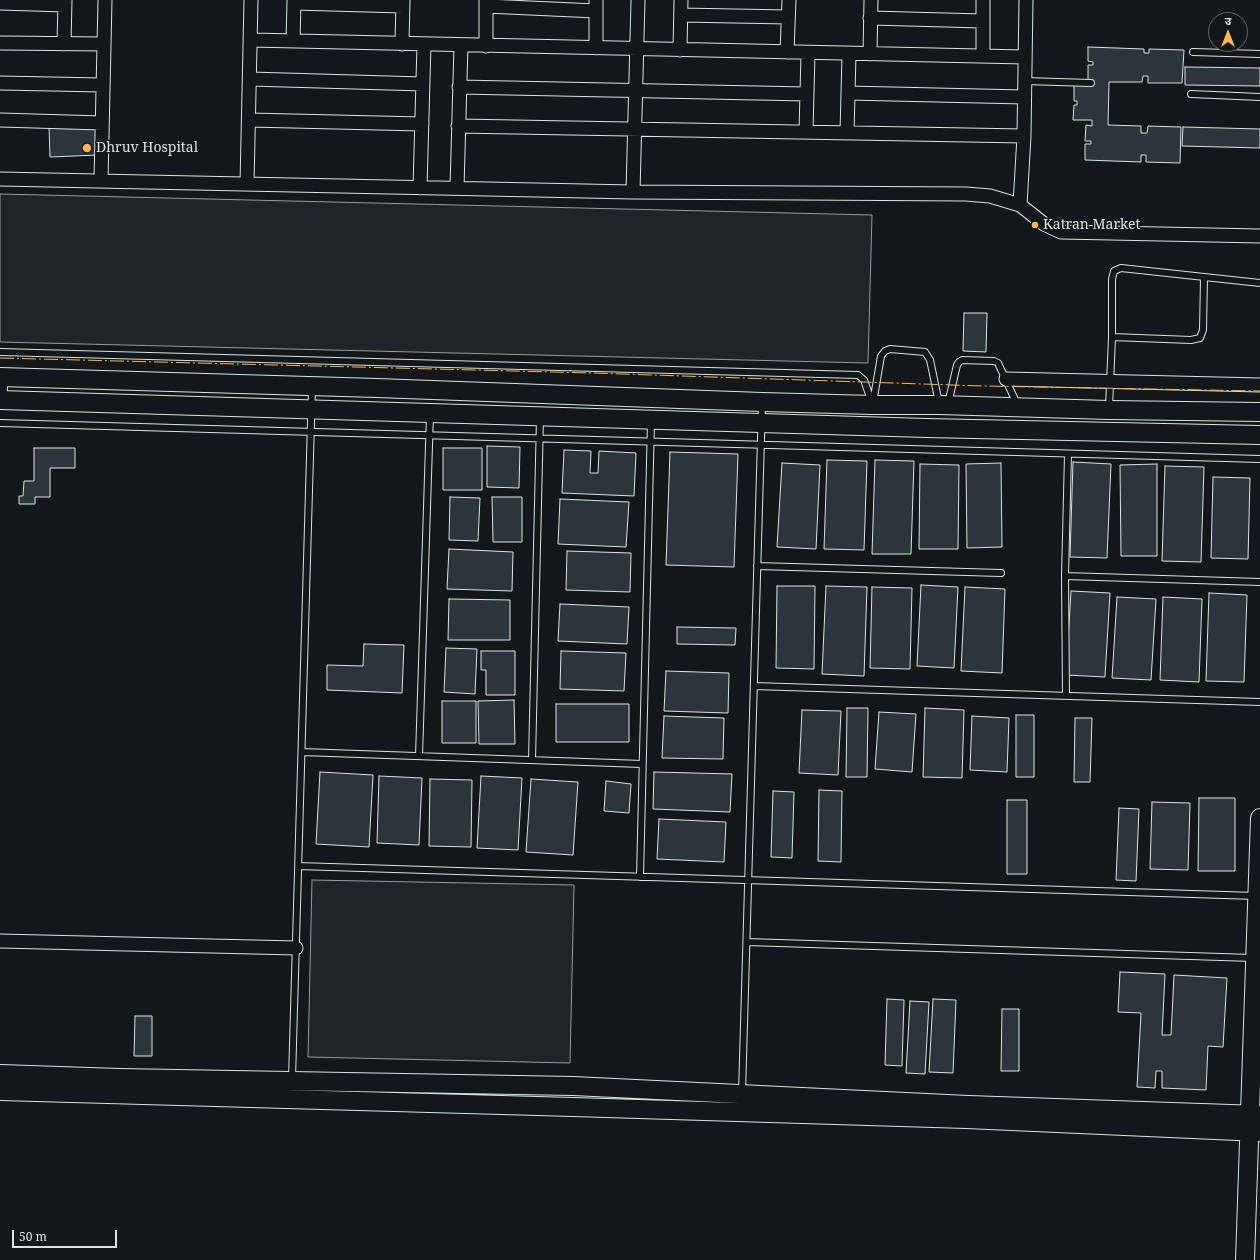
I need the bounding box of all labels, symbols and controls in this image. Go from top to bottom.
north arrow [1208,12,1248,52]
text: उ [1225,13,1231,28]
place label: Dhruv Hospital [96,140,198,156]
marker: Dhruv Hospital [81,142,93,154]
place label: Katran Market [1043,217,1140,233]
marker: Katran Market [1030,220,1040,230]
scale bar [14,1222,119,1248]
text: 50 m [19,1228,47,1245]

